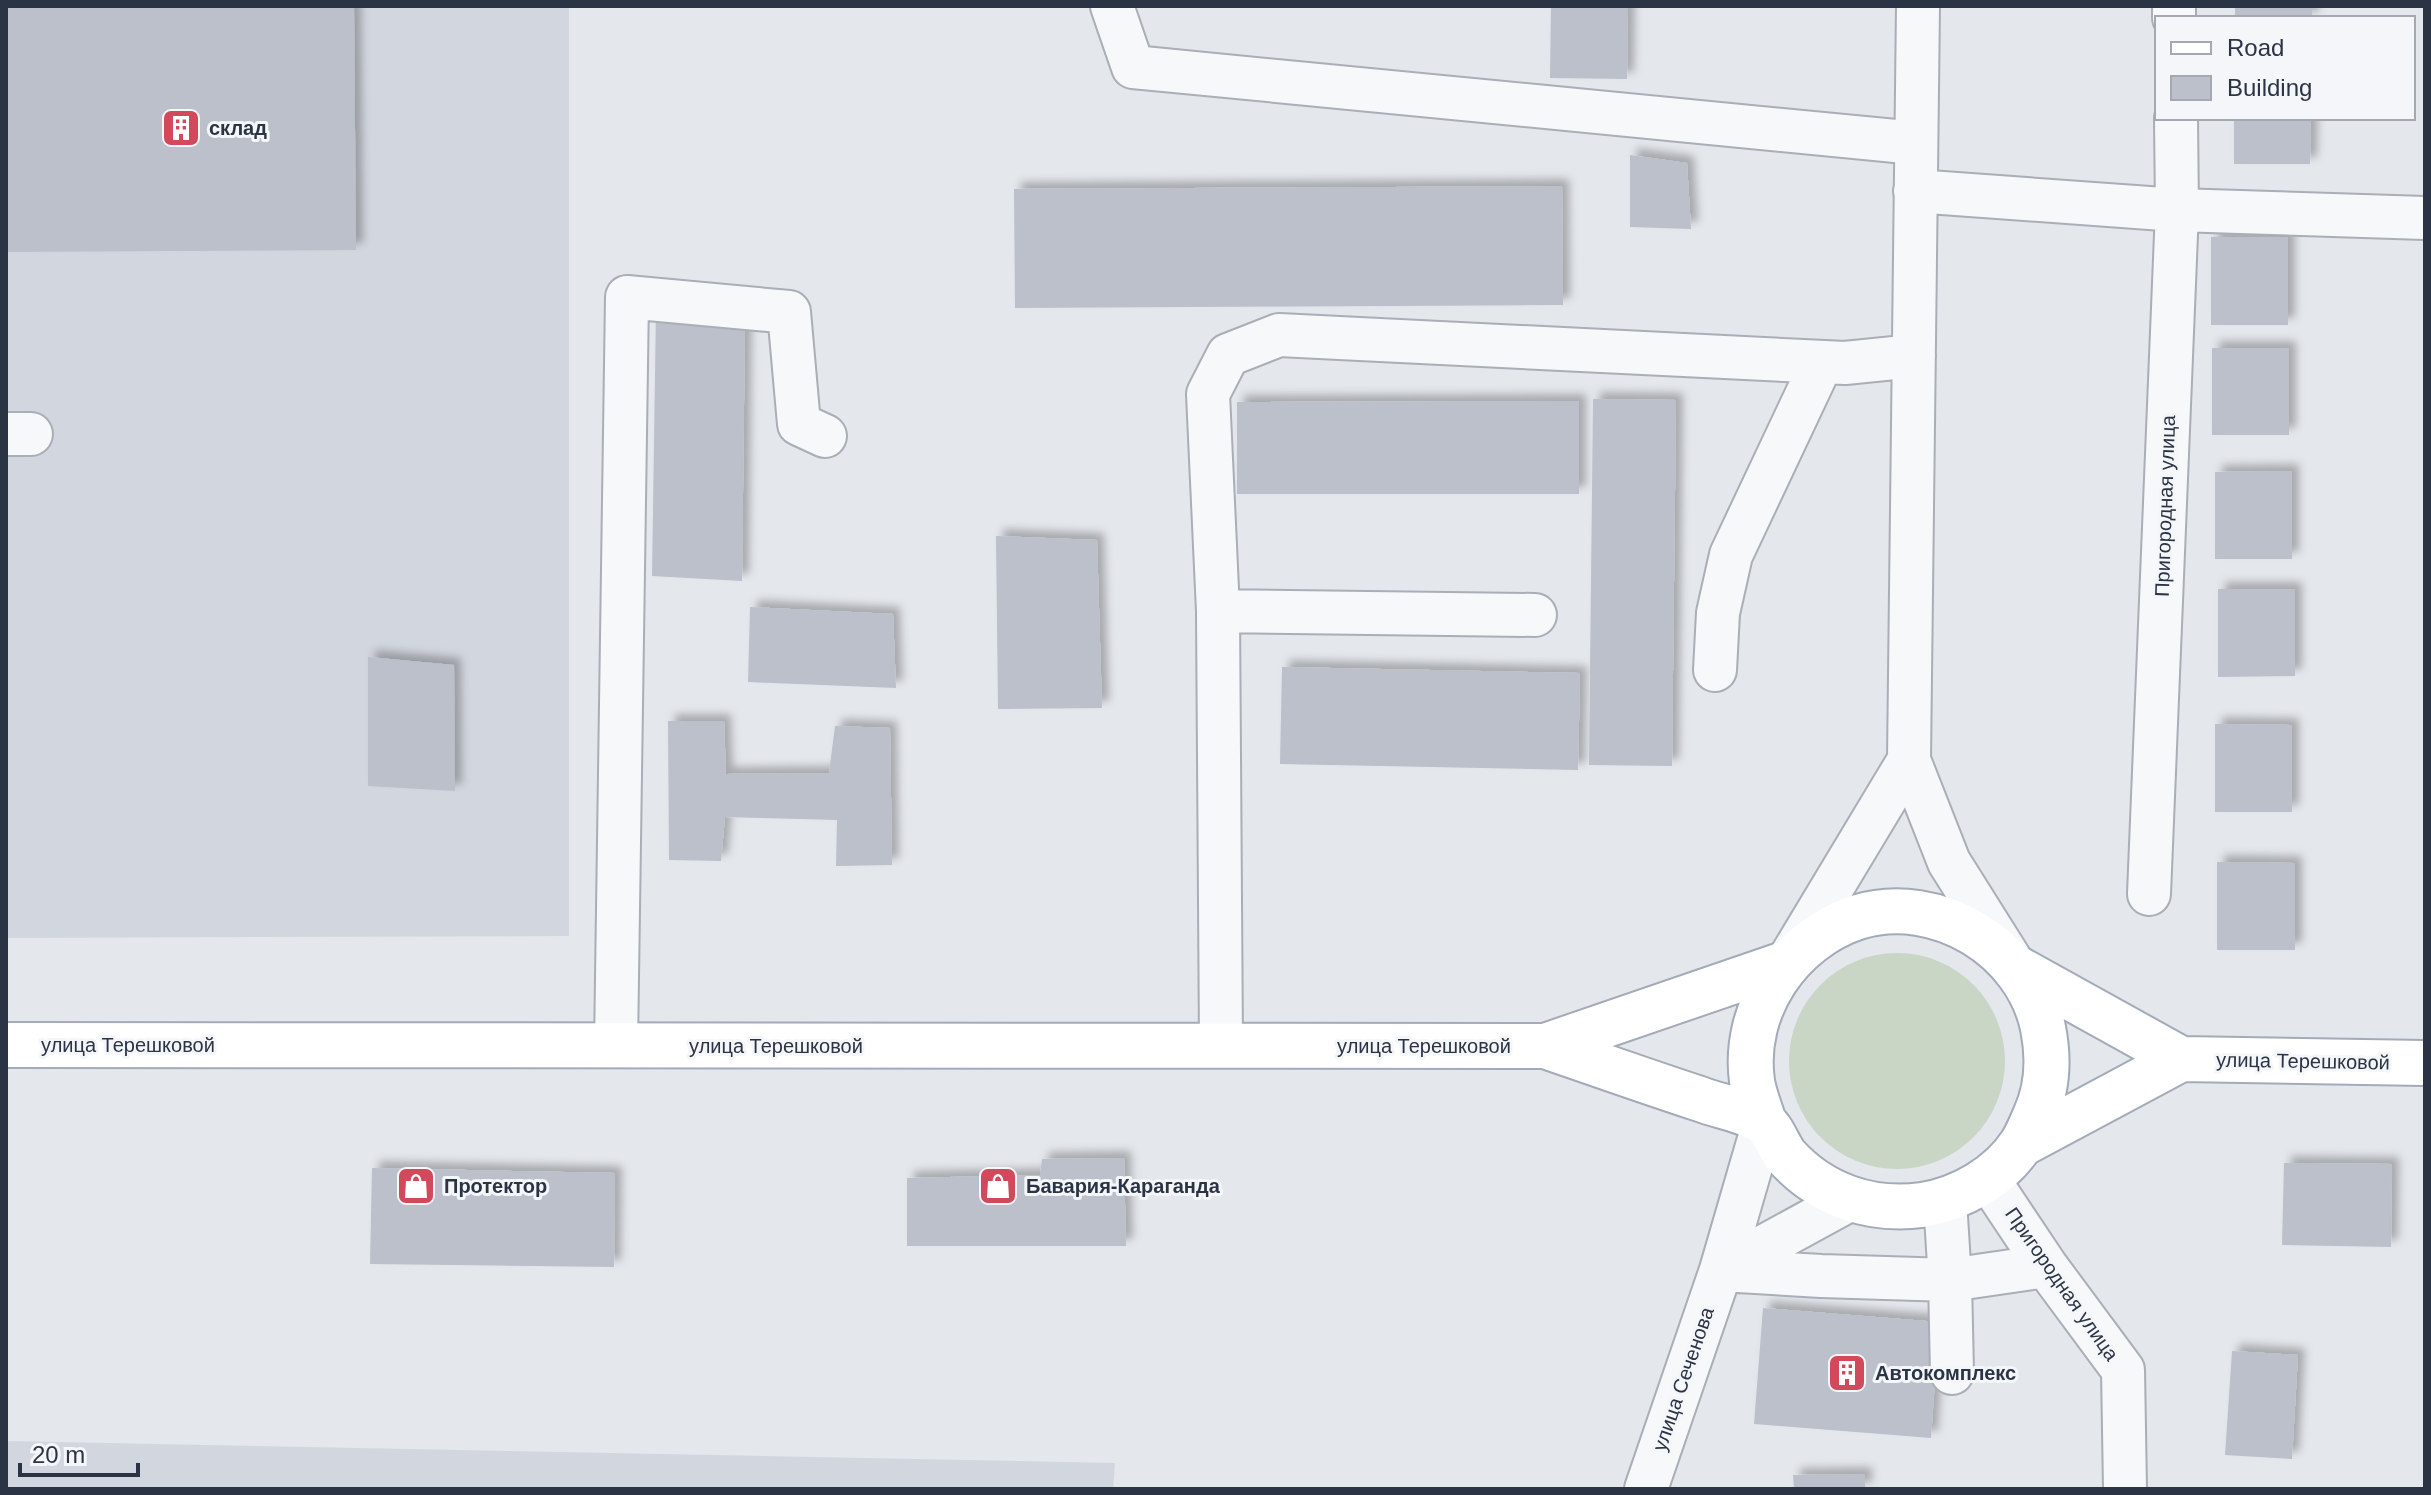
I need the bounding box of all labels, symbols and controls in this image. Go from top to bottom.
legend [2155,16,2415,120]
text: Road [2227,34,2284,61]
text: Building [2227,74,2312,101]
building icon: склад [160,107,202,149]
place label: склад [209,117,267,139]
street label: Пригородная улица [2151,414,2179,597]
street label: улица Терешковой [41,1034,215,1056]
street label: улица Терешковой [689,1035,863,1057]
street label: улица Терешковой [1337,1035,1511,1057]
street label: улица Терешковой [2216,1048,2390,1074]
shop icon: Протектор [395,1165,437,1207]
shop icon: Бавария-Караганда [977,1165,1019,1207]
place label: Протектор [444,1175,547,1197]
place label: Бавария-Караганда [1026,1175,1221,1197]
street label: Пригородная улица [2001,1203,2124,1365]
street label: улица Сеченова [1648,1303,1718,1454]
building icon: Автокомплекс [1826,1352,1868,1394]
place label: Автокомплекс [1875,1362,2016,1384]
scale bar [20,1427,138,1477]
text: 20 m [32,1441,85,1468]

